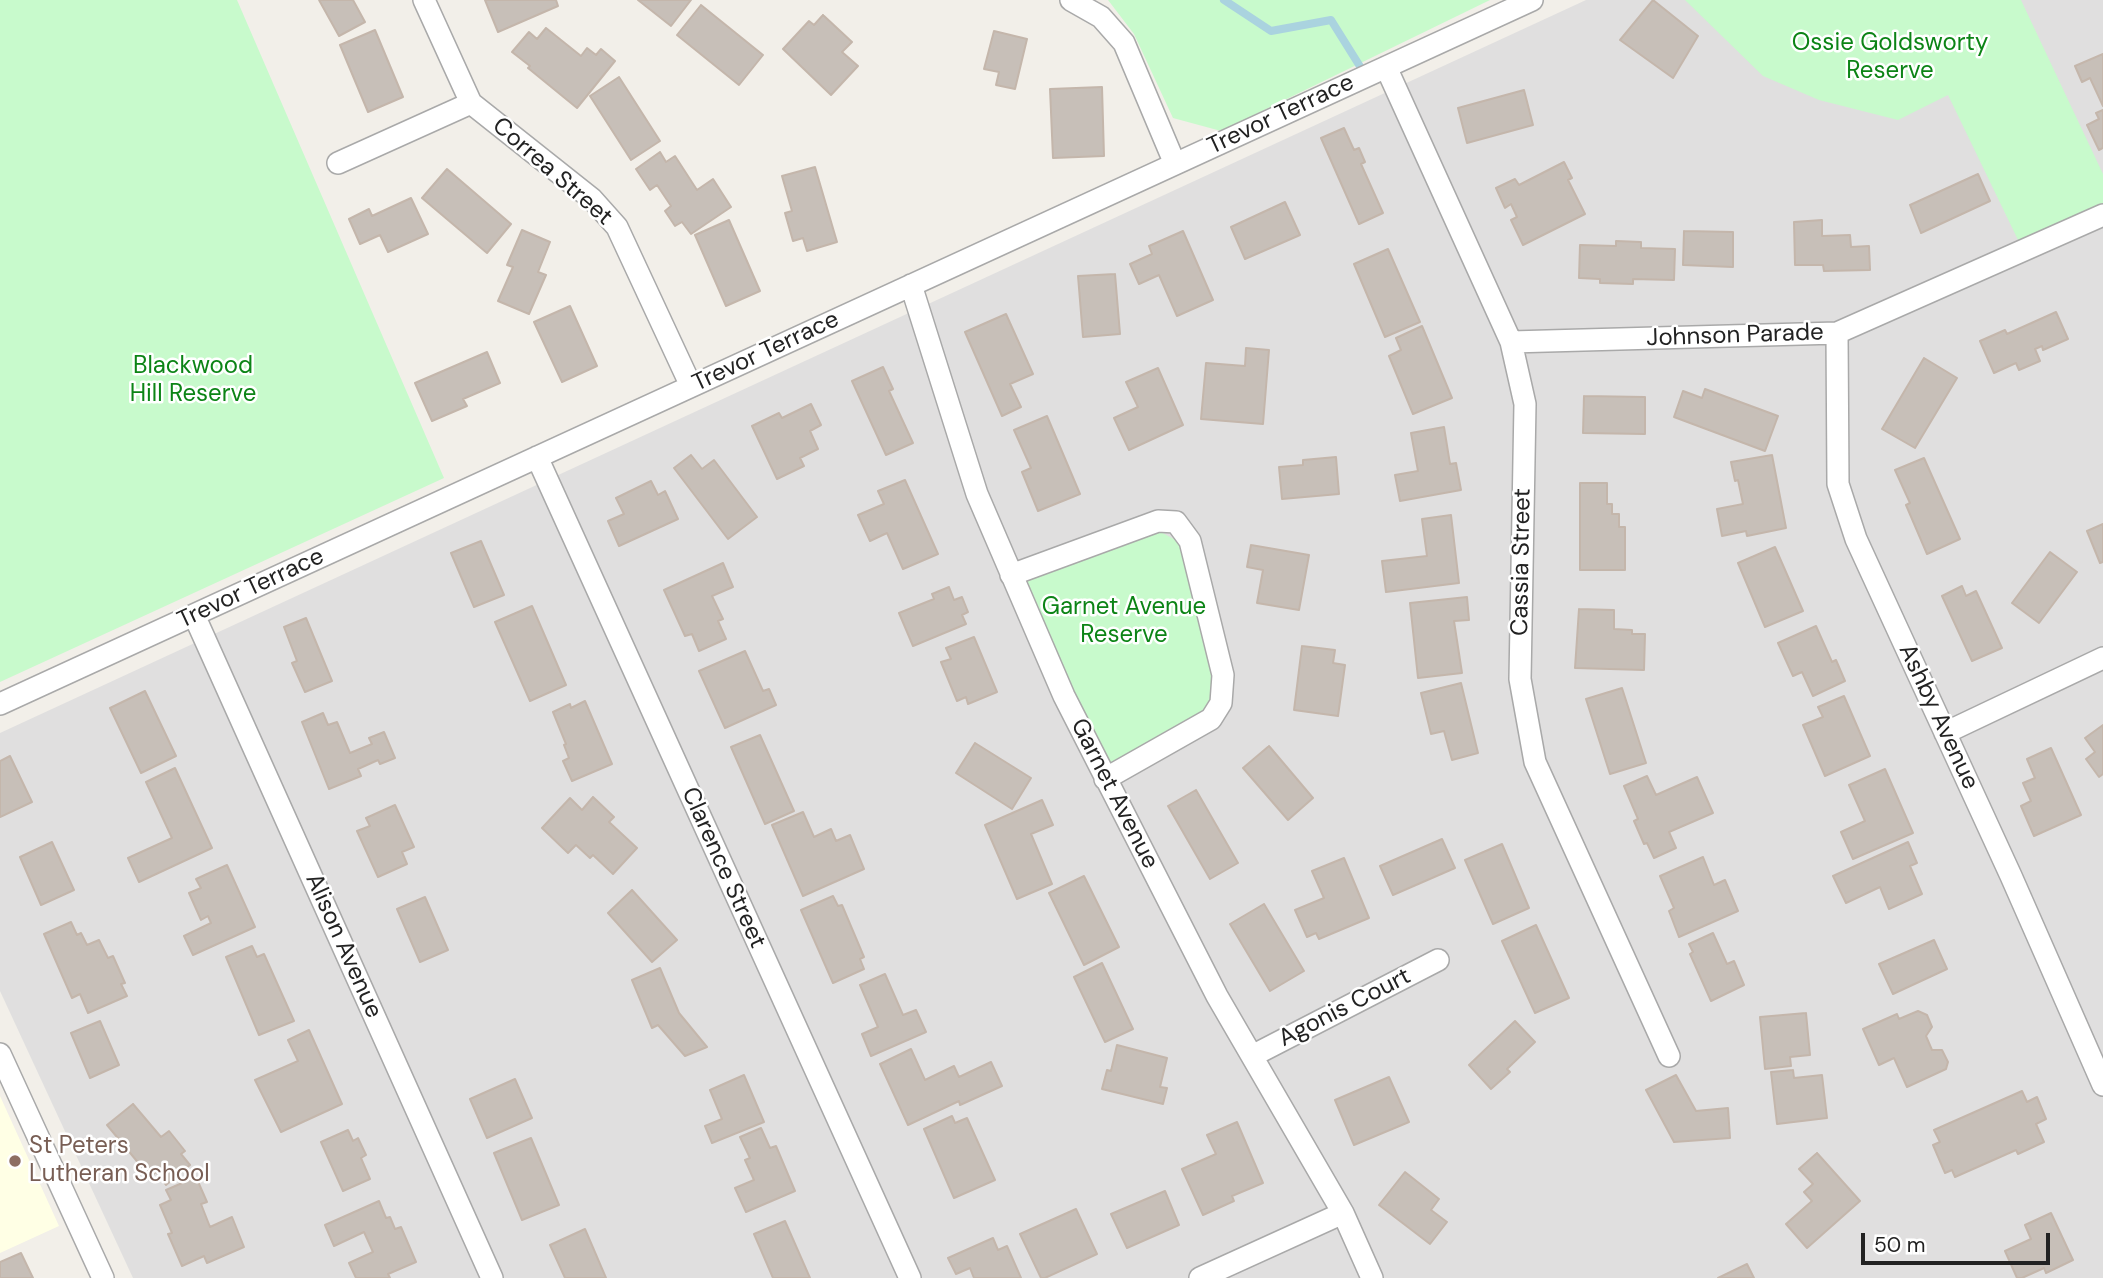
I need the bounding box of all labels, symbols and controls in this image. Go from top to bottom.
park label: Ossie Goldsworty Reserve [1792,30,1988,86]
street label: Trevor Terrace [1203,68,1359,162]
street label: Correa Street [486,112,618,232]
street label: Trevor Terrace [688,305,844,399]
street label: Johnson Parade [1646,319,1824,353]
park label: Blackwood Hill Reserve [130,353,256,409]
street label: Cassia Street [1506,488,1538,636]
street label: Trevor Terrace [173,542,329,636]
park label: Garnet Avenue Reserve [1042,594,1206,650]
street label: Ashby Avenue [1892,640,1984,794]
street label: Garnet Avenue [1064,714,1164,874]
street label: Clarence Street [675,783,771,953]
street label: Alison Avenue [298,869,388,1023]
street label: Agonis Court [1274,962,1416,1054]
place label: St Peters Lutheran School [29,1133,210,1189]
marker: St Peters Lutheran School [7,1153,23,1169]
scale bar [1865,1218,2054,1262]
text: 50 m [1874,1231,1925,1259]

